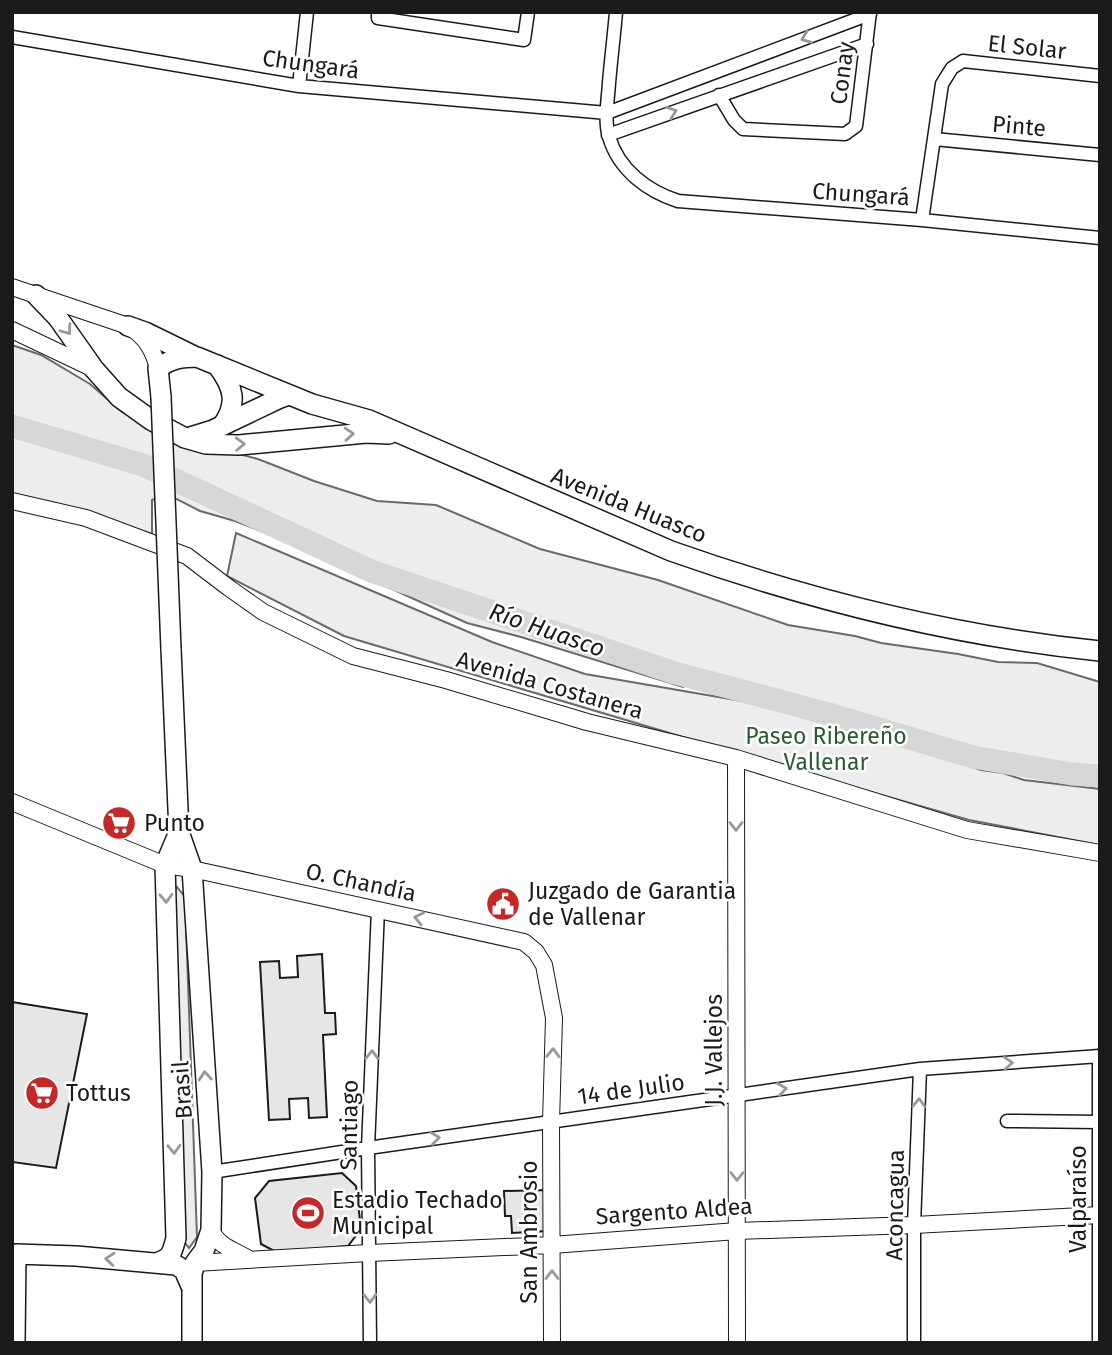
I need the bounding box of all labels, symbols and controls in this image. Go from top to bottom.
street label: El Solar [986,29,1068,65]
one-way arrow [801,30,813,44]
street label: Conay [824,39,860,106]
street label: Chungará [261,43,361,85]
one-way arrow [666,106,678,120]
street label: Pinte [991,110,1047,142]
street label: Chungará [811,177,911,211]
one-way arrow [58,322,71,335]
one-way arrow [344,427,355,442]
one-way arrow [235,436,246,451]
street label: Avenida Huasco [547,461,711,549]
water label: Río Huasco [485,597,609,663]
street label: Avenida Costanera [453,645,647,725]
park label: Paseo Ribereño Vallenar [745,722,907,776]
supermarket icon: Punto [100,804,138,842]
place label: Punto [144,809,205,837]
one-way arrow [728,822,744,832]
street label: O. Chandía [303,857,419,907]
place label: Juzgado de Garantia de Vallenar [528,877,736,931]
public building icon: Juzgado de Garantia de Vallenar [484,885,522,923]
one-way arrow [159,892,174,903]
one-way arrow [413,912,425,927]
street label: J.J. Vallejos [700,994,728,1106]
one-way arrow [545,1048,561,1058]
one-way arrow [364,1050,379,1061]
one-way arrow [1002,1056,1013,1071]
street label: Brasil [166,1060,198,1120]
street label: 14 de Julio [576,1068,686,1110]
one-way arrow [198,1071,213,1082]
supermarket icon: Tottus [23,1074,61,1112]
place label: Tottus [66,1079,131,1107]
street label: Santiago [334,1079,364,1171]
one-way arrow [776,1082,788,1097]
one-way arrow [911,1097,926,1108]
one-way arrow [429,1131,441,1146]
one-way arrow [166,1144,181,1155]
street label: Valparaíso [1064,1145,1092,1253]
street label: Aconcagua [880,1149,910,1261]
street label: San Ambrosio [515,1160,543,1304]
one-way arrow [729,1172,745,1182]
place label: Estadio Techado Municipal [332,1186,503,1240]
street label: Sargento Aldea [595,1192,753,1230]
sports icon: Estadio Techado Municipal [289,1194,327,1232]
one-way arrow [105,1252,116,1267]
one-way arrow [544,1269,560,1279]
one-way arrow [362,1293,378,1303]

